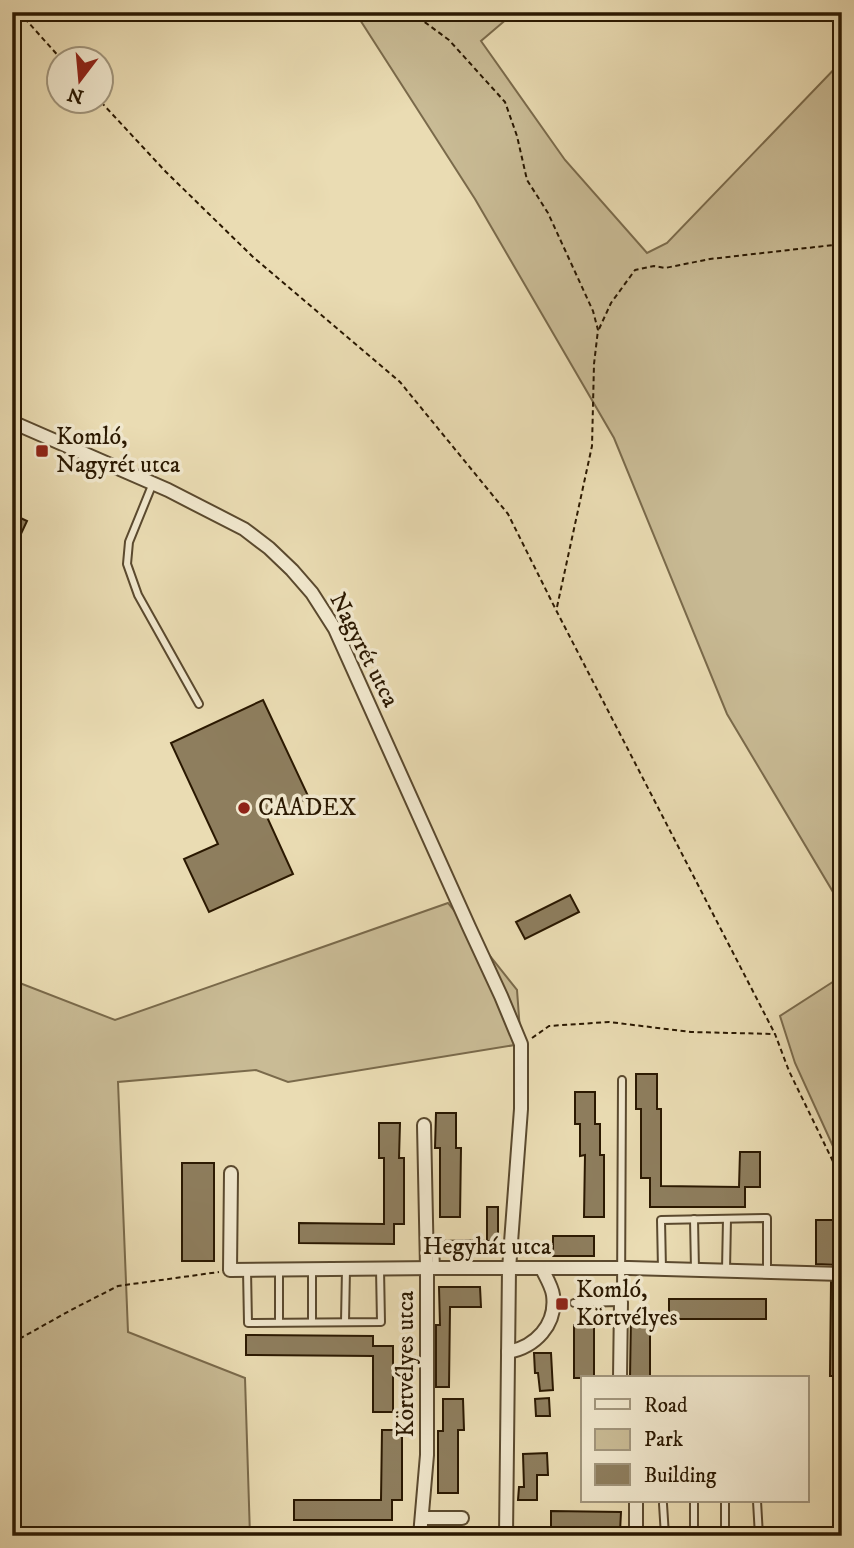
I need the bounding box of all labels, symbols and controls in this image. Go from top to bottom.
north arrow [46,46,116,116]
text: N [65,82,86,108]
place label: Komló, Nagyrét utca [56,422,181,480]
marker: Komló, Nagyrét utca [34,443,50,459]
street label: Nagyrét utca [322,588,406,713]
place label: CAADEX [258,793,357,823]
marker: CAADEX [236,800,252,816]
street label: Hegyhát utca [423,1232,552,1262]
place label: Komló, Körtvélyes [576,1275,678,1333]
street label: Körtvélyes utca [391,1290,421,1437]
marker: Komló, Körtvélyes [554,1296,570,1312]
legend [581,1376,808,1502]
text: Road [644,1393,688,1419]
text: Park [644,1427,684,1453]
text: Building [644,1463,717,1489]

